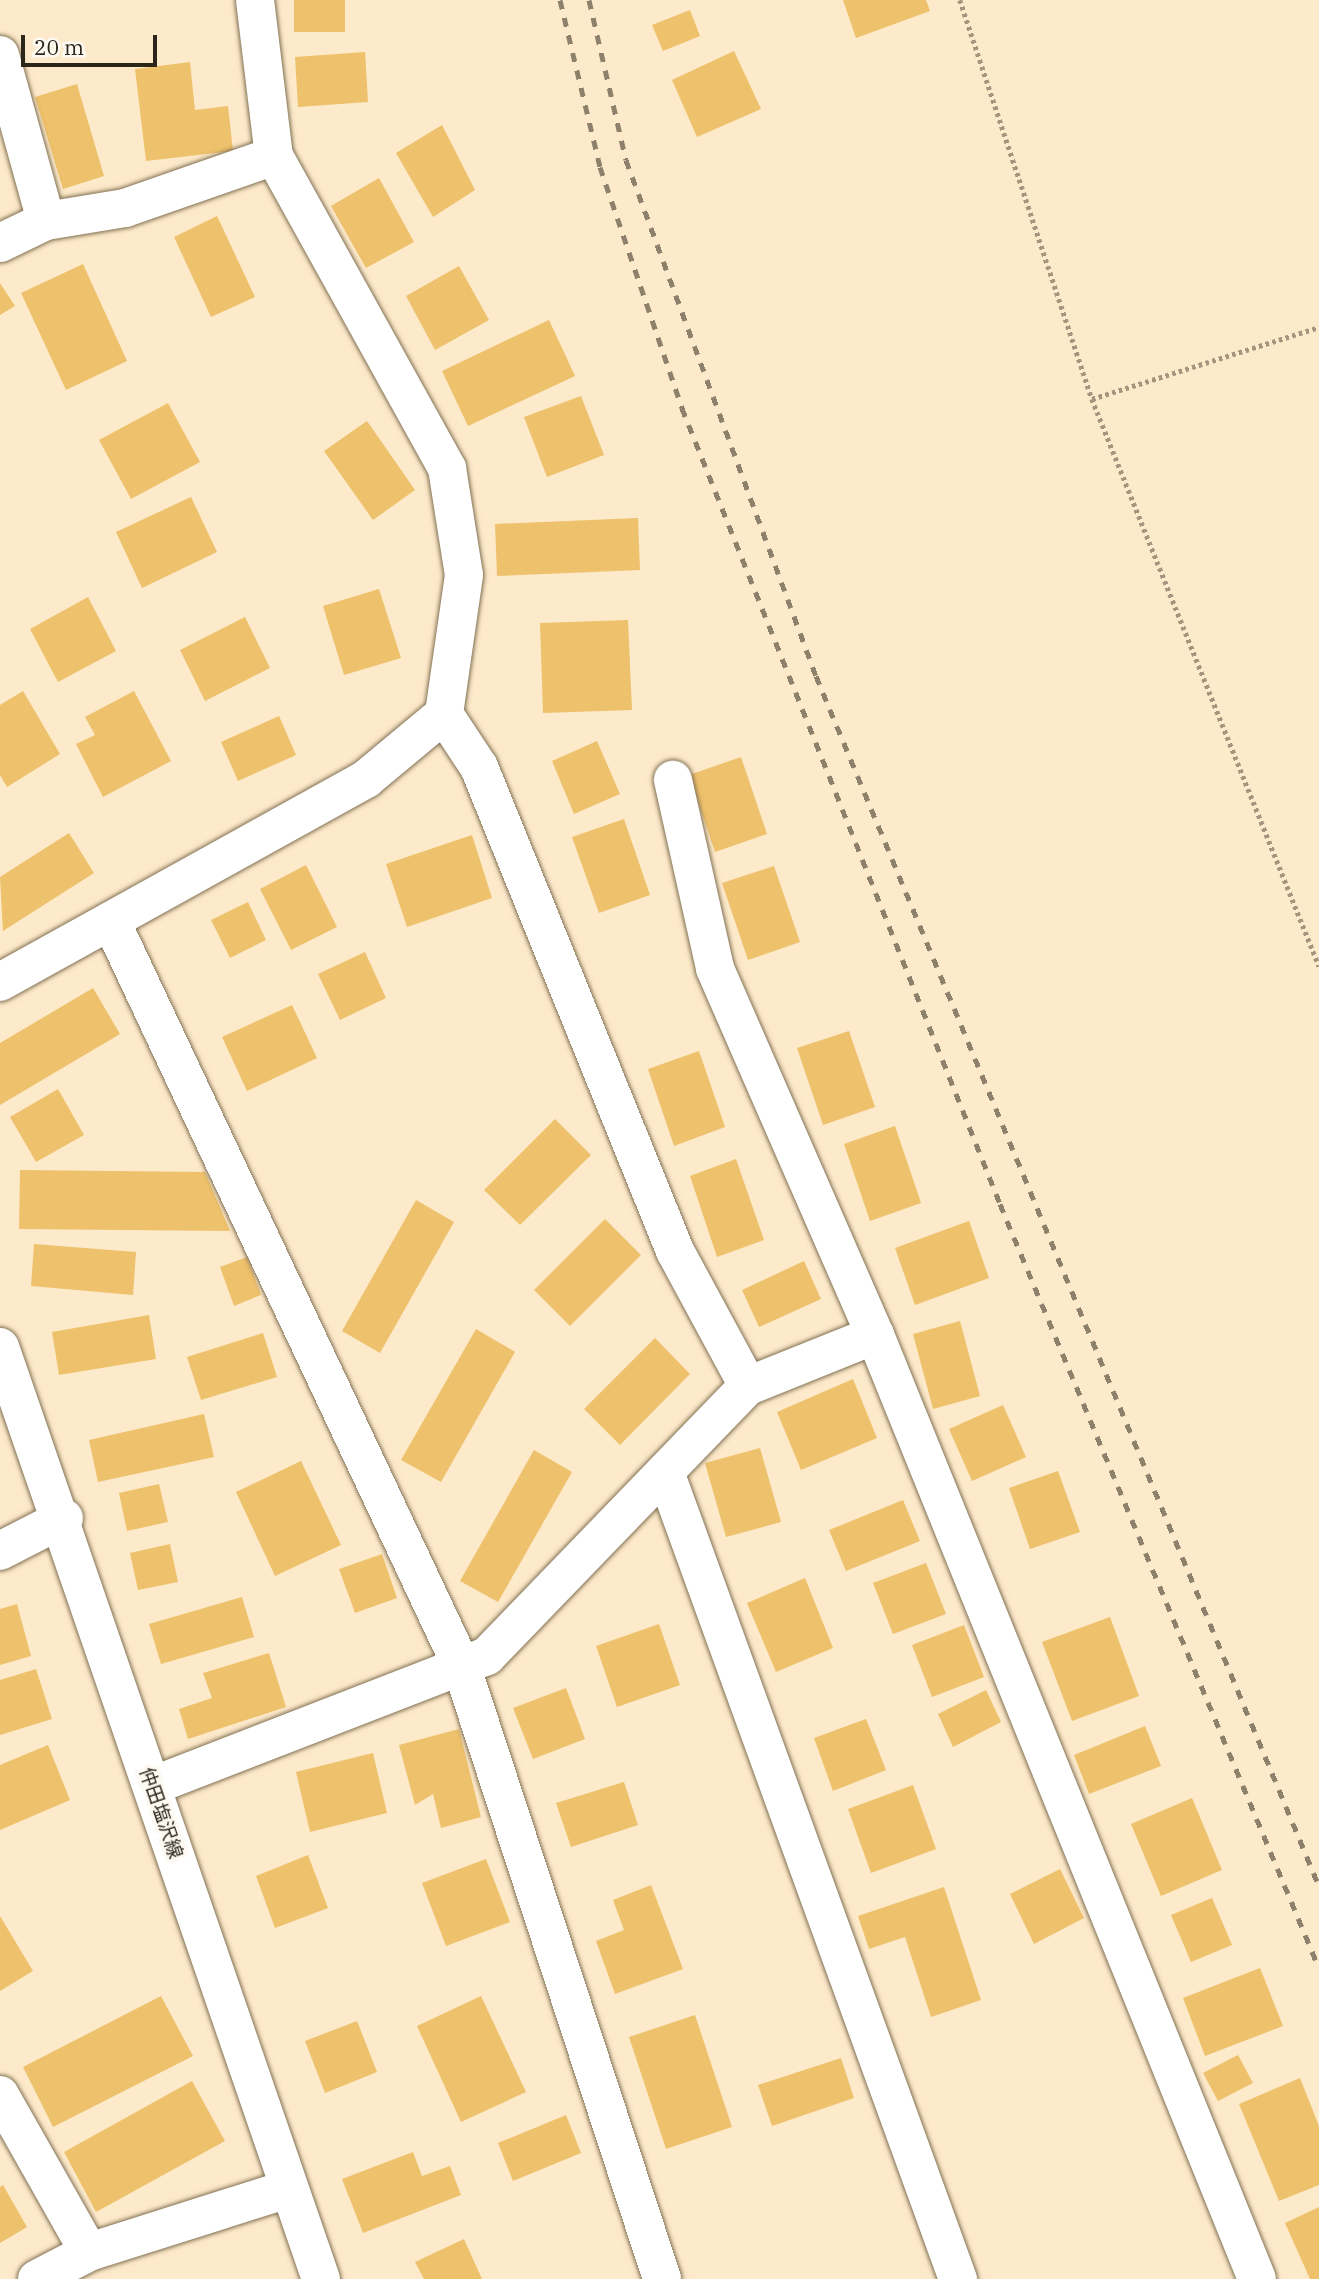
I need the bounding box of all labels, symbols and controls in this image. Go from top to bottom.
scale bar [24,21,161,65]
text: 20 m [34,33,84,61]
street label: 仲田塩沢線 [135,1764,187,1862]

